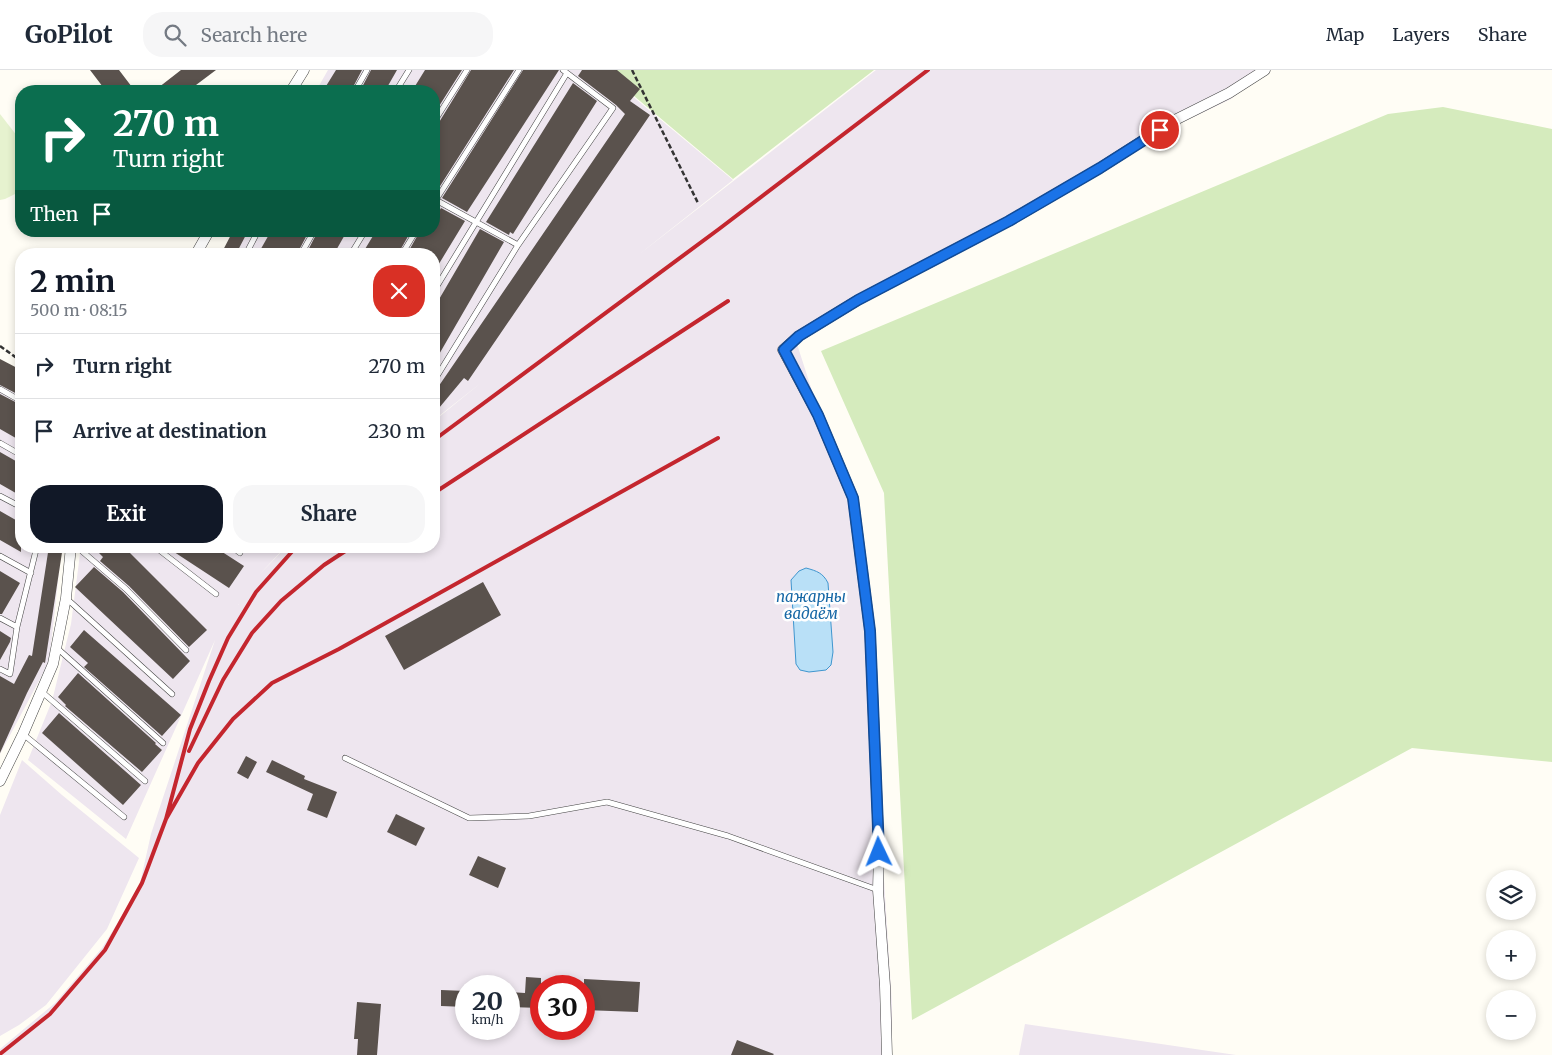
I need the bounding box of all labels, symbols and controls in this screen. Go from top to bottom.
search box [143,12,493,57]
text: GoPilot [25,19,113,50]
icon: search [161,21,189,49]
text: Search here [201,23,307,47]
text: Map [1326,23,1364,46]
text: Layers [1392,23,1450,46]
text: Share [1478,23,1527,46]
text: 270 m [113,102,219,146]
icon: right [30,105,95,170]
pin [1139,109,1181,151]
icon: arrive [1146,116,1174,144]
text: Turn right [113,145,224,173]
icon: arrive [88,200,116,228]
text: Then [30,202,78,226]
text: 2 min [30,262,115,300]
button: close [373,265,425,317]
text: 500 m · 08:15 [30,300,128,320]
icon: right [30,352,58,380]
text: Turn right [73,354,172,378]
text: 270 m [368,354,425,378]
icon: arrive [30,417,58,445]
text: Arrive at destination [73,419,267,443]
text: 230 m [368,419,425,443]
button: Exit [30,485,223,543]
button: Share [233,485,425,543]
water label: пажарны вадаём [776,587,846,623]
position arrow [852,825,904,877]
map controls [1486,870,1536,1040]
button: layers [1486,870,1536,920]
button: + [1486,930,1536,980]
speed limit sign: 30 [530,975,595,1040]
text: 20 [472,985,503,1017]
button: − [1486,990,1536,1040]
text: km/h [472,1012,503,1027]

